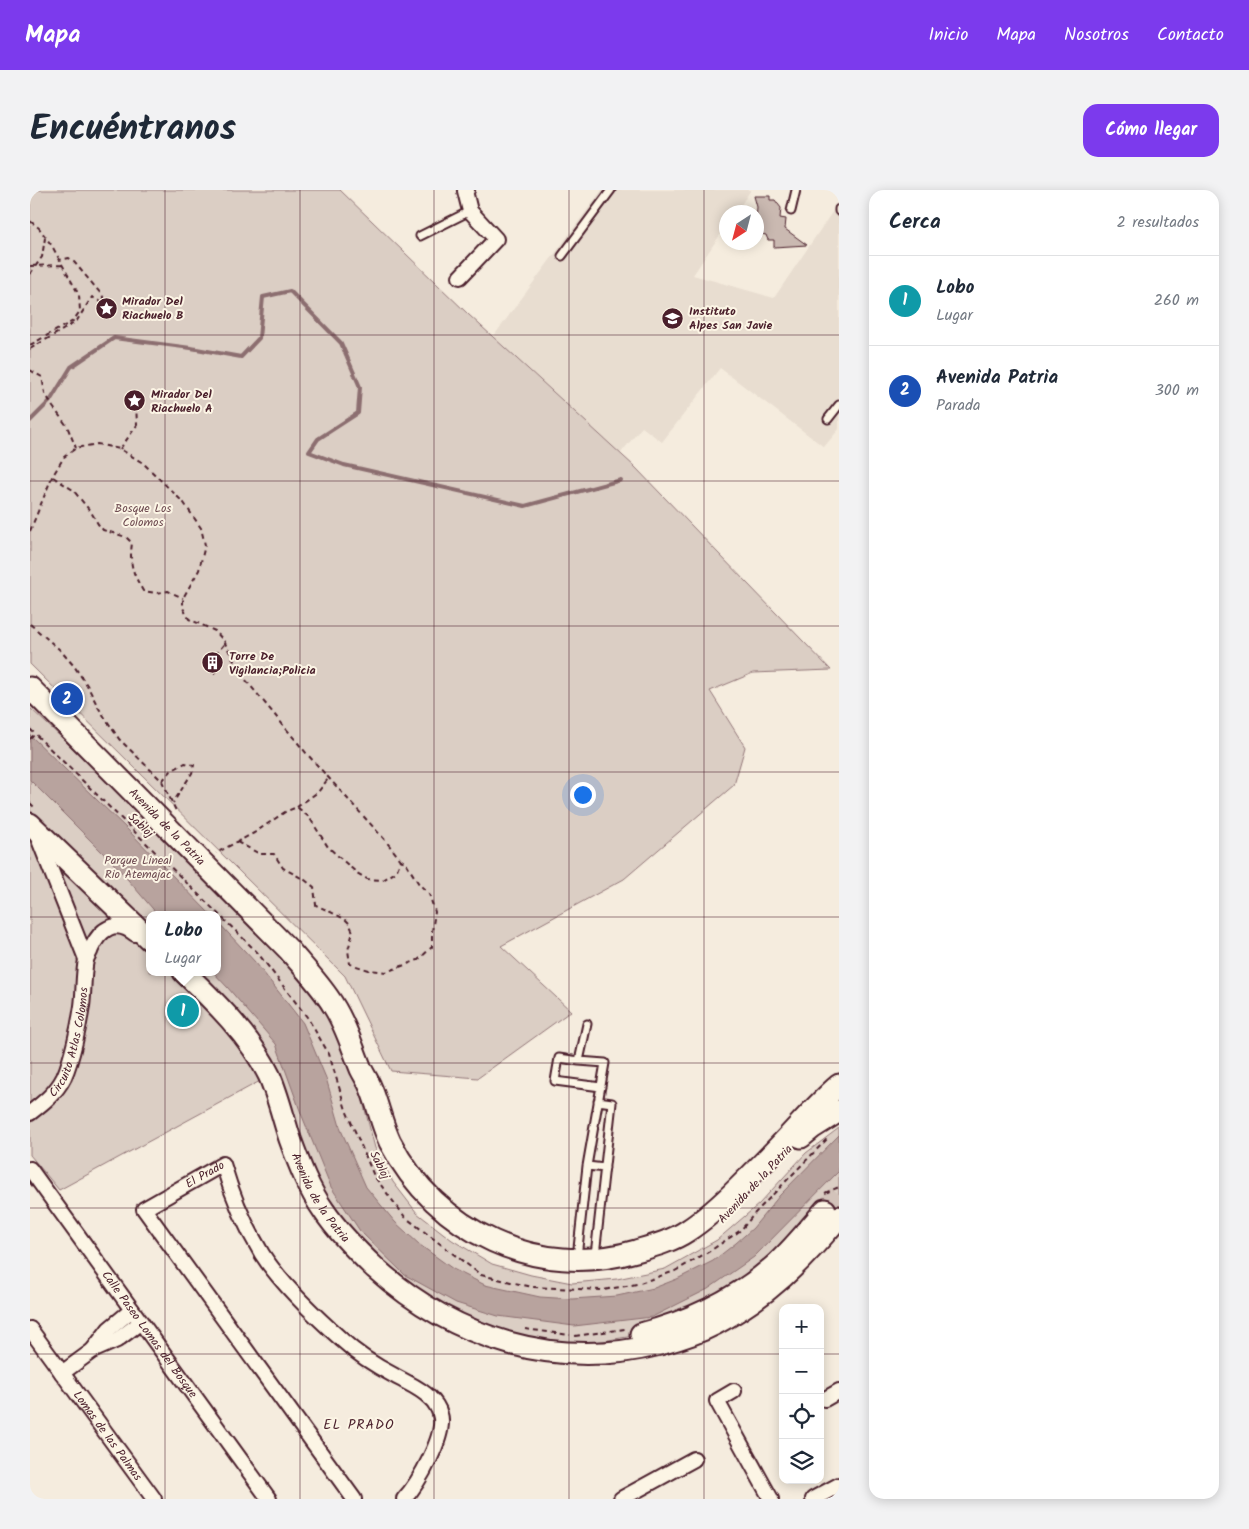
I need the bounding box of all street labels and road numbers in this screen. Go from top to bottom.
street label: Avenida de la Patria [124,784,210,870]
street label: Sabloj [123,808,159,843]
street label: Circuito Atlas Colomos [44,987,93,1102]
street label: Avenida de la Patria [714,1140,797,1228]
street label: Sabloj [364,1148,395,1184]
street label: Avenida de la Patria [286,1150,354,1247]
street label: El Prado [182,1156,228,1194]
street label: Calle Paseo Lomas del Bosque [97,1267,202,1403]
street label: Lomas de las Palmas [68,1387,147,1485]

